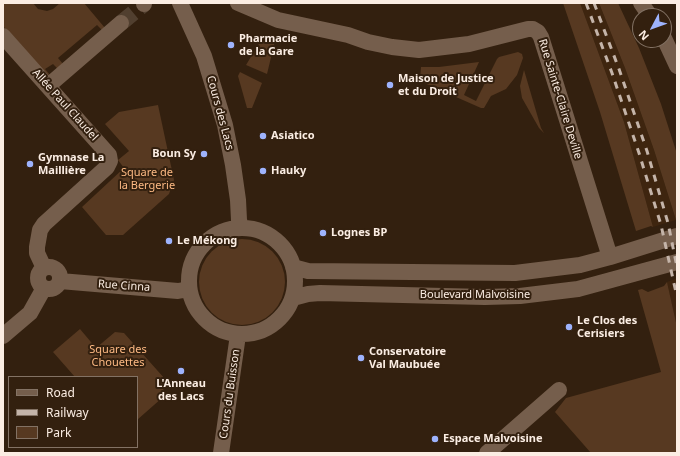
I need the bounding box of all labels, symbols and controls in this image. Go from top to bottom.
north arrow [632,8,672,48]
text: N [635,27,652,44]
place label: Pharmacie de la Gare [239,32,297,58]
street label: Rue Sainte-Claire Deville [535,37,585,161]
marker: Pharmacie de la Gare [226,40,236,50]
street label: Allée Paul Claudel [29,66,101,144]
place label: Maison de Justice et du Droit [398,72,494,98]
street label: Cours des Lacs [204,74,236,152]
marker: Maison de Justice et du Droit [385,80,395,90]
place label: Asiatico [271,129,315,143]
marker: Asiatico [258,131,268,141]
place label: Boun Sy [152,147,196,161]
marker: Boun Sy [199,149,209,159]
place label: Gymnase La Maillière [38,151,104,177]
marker: Gymnase La Maillière [25,159,35,169]
place label: Hauky [271,164,306,178]
park label: Square de la Bergerie [119,166,175,192]
marker: Hauky [258,166,268,176]
place label: Lognes BP [331,226,387,240]
marker: Lognes BP [318,228,328,238]
place label: Le Mékong [177,234,237,248]
marker: Le Mékong [164,236,174,246]
street label: Rue Cinna [97,278,151,294]
street label: Boulevard Malvoisine [420,288,530,302]
place label: Le Clos des Cerisiers [577,314,637,340]
marker: Le Clos des Cerisiers [564,322,574,332]
park label: Square des Chouettes [89,343,147,369]
place label: Conservatoire Val Maubuée [369,345,446,371]
street label: Cours du Buisson [217,348,243,440]
marker: Conservatoire Val Maubuée [356,353,366,363]
marker: L'Anneau des Lacs [176,366,186,376]
legend [8,376,138,448]
place label: L'Anneau des Lacs [156,377,206,403]
text: Road [46,384,75,401]
text: Railway [46,404,89,421]
text: Park [46,424,71,441]
place label: Espace Malvoisine [443,432,543,446]
marker: Espace Malvoisine [430,434,440,444]

